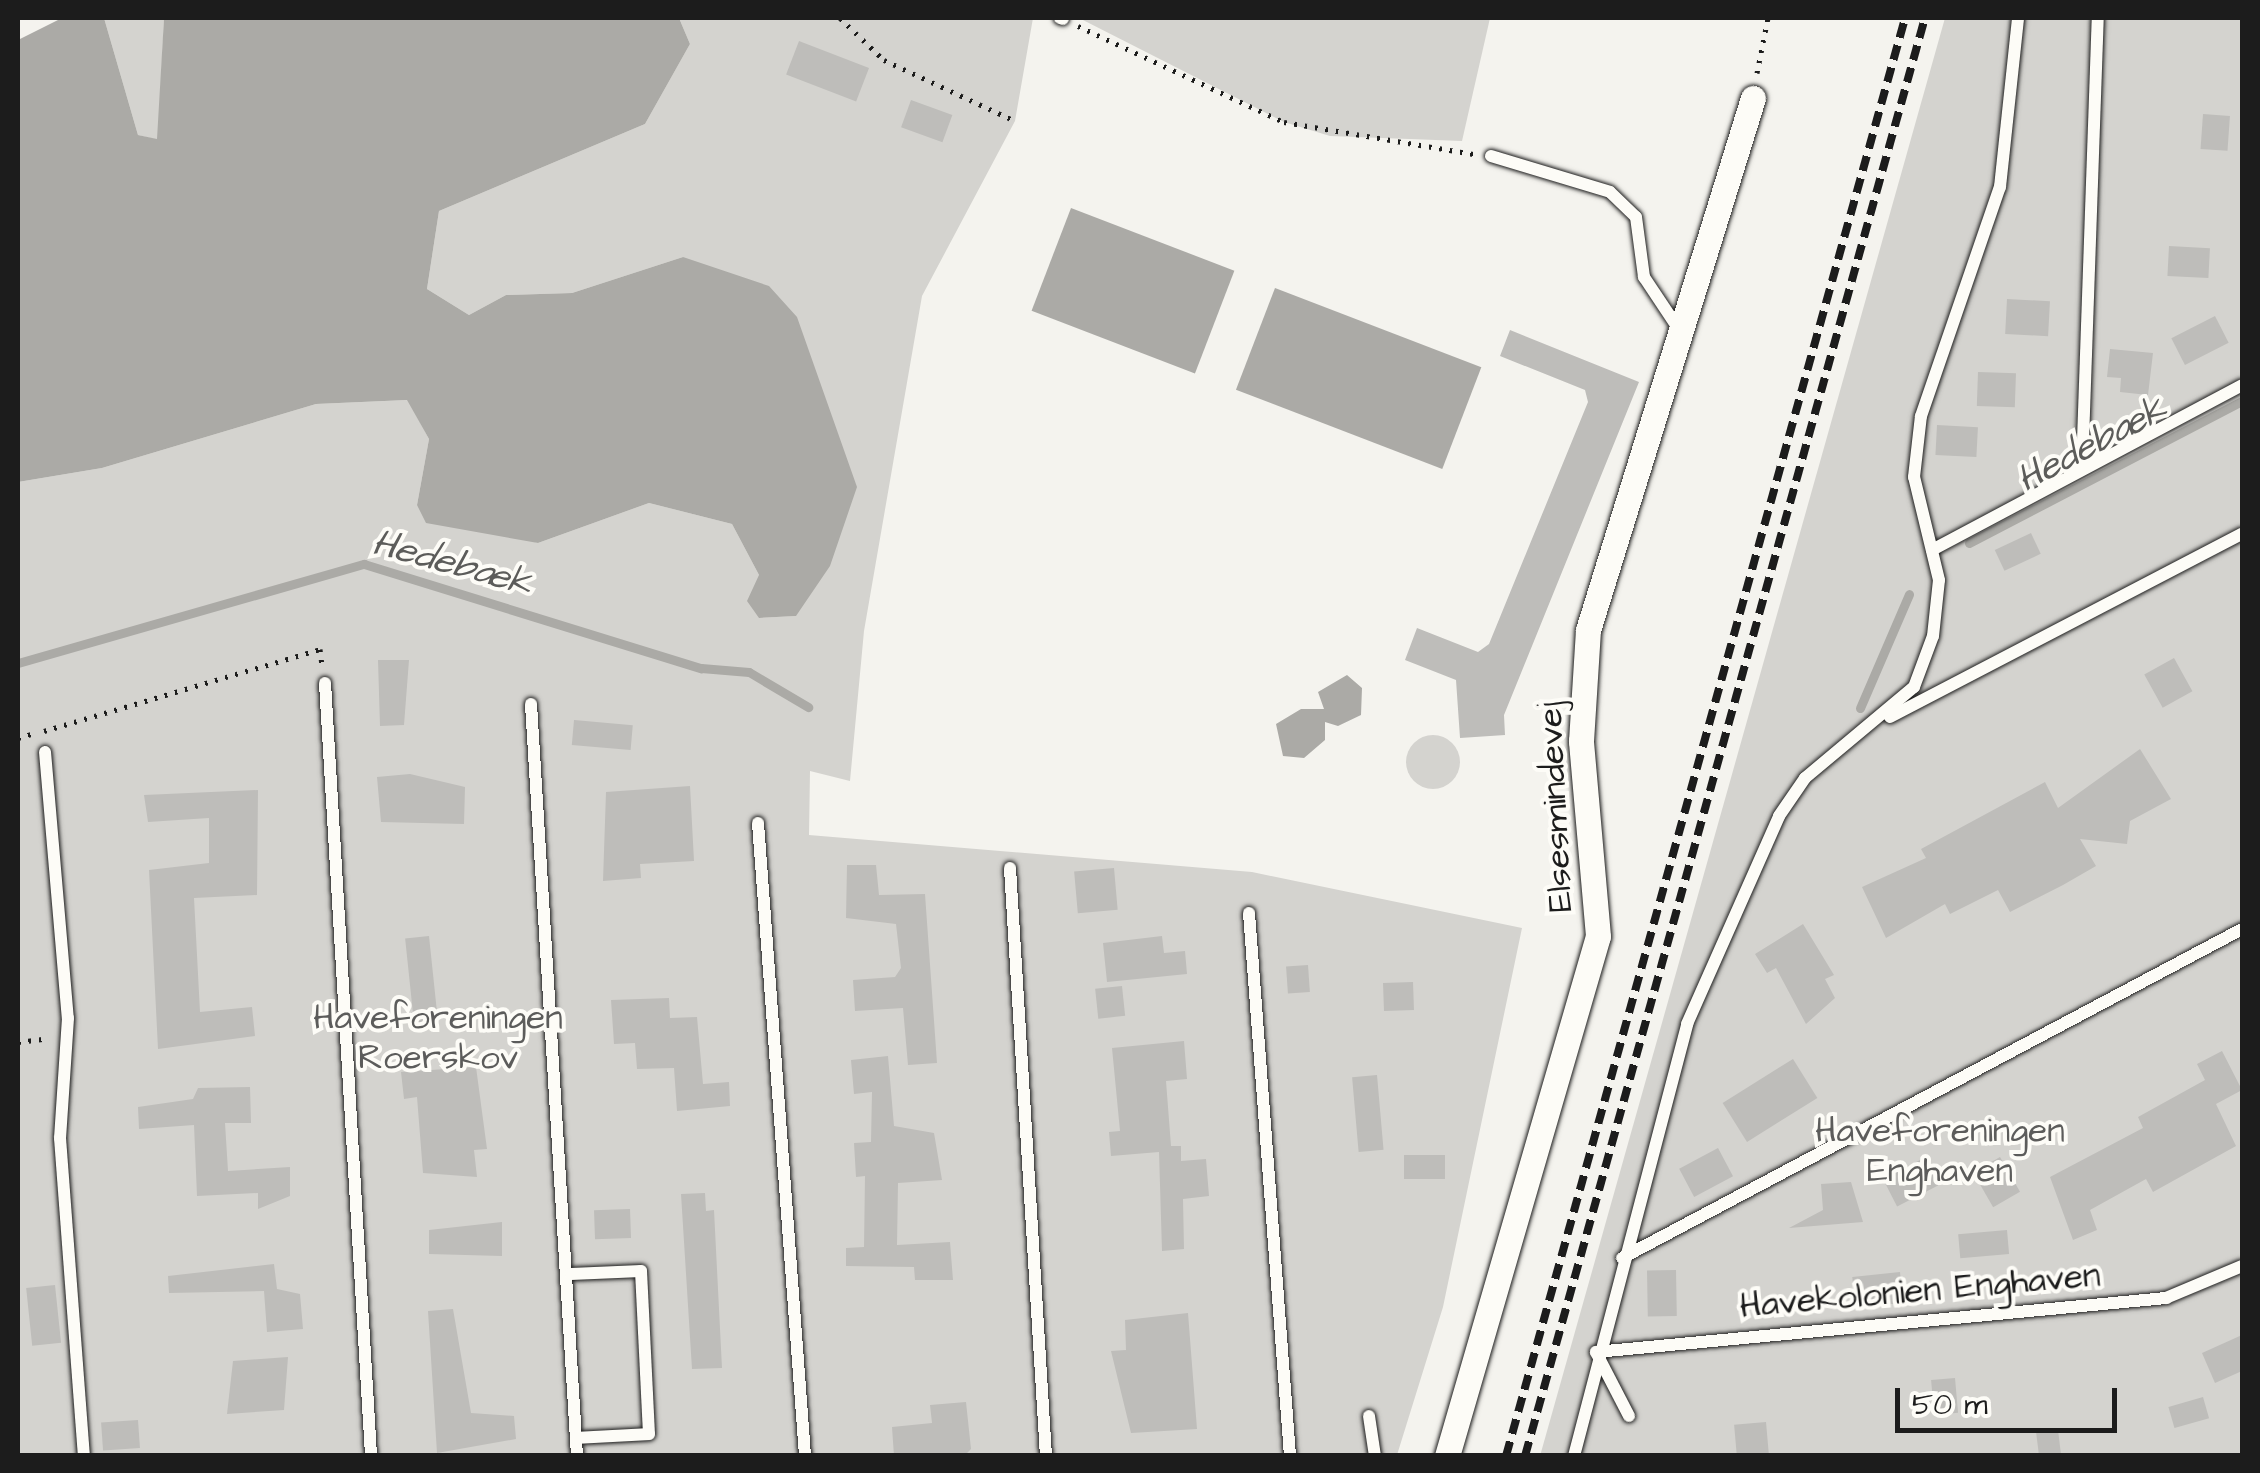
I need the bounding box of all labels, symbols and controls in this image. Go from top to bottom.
water label: Hedebæk [2009,387,2175,503]
water label: Hedebæk [367,521,537,607]
street label: Elsesmindevej [1530,701,1582,913]
park label: Haveforeningen Roerskov [313,997,563,1079]
park label: Haveforeningen Enghaven [1815,1110,2065,1192]
street label: Havekolonien Enghaven [1738,1254,2102,1328]
scale bar [1900,1368,2122,1430]
text: 50 m [1912,1384,1988,1426]

